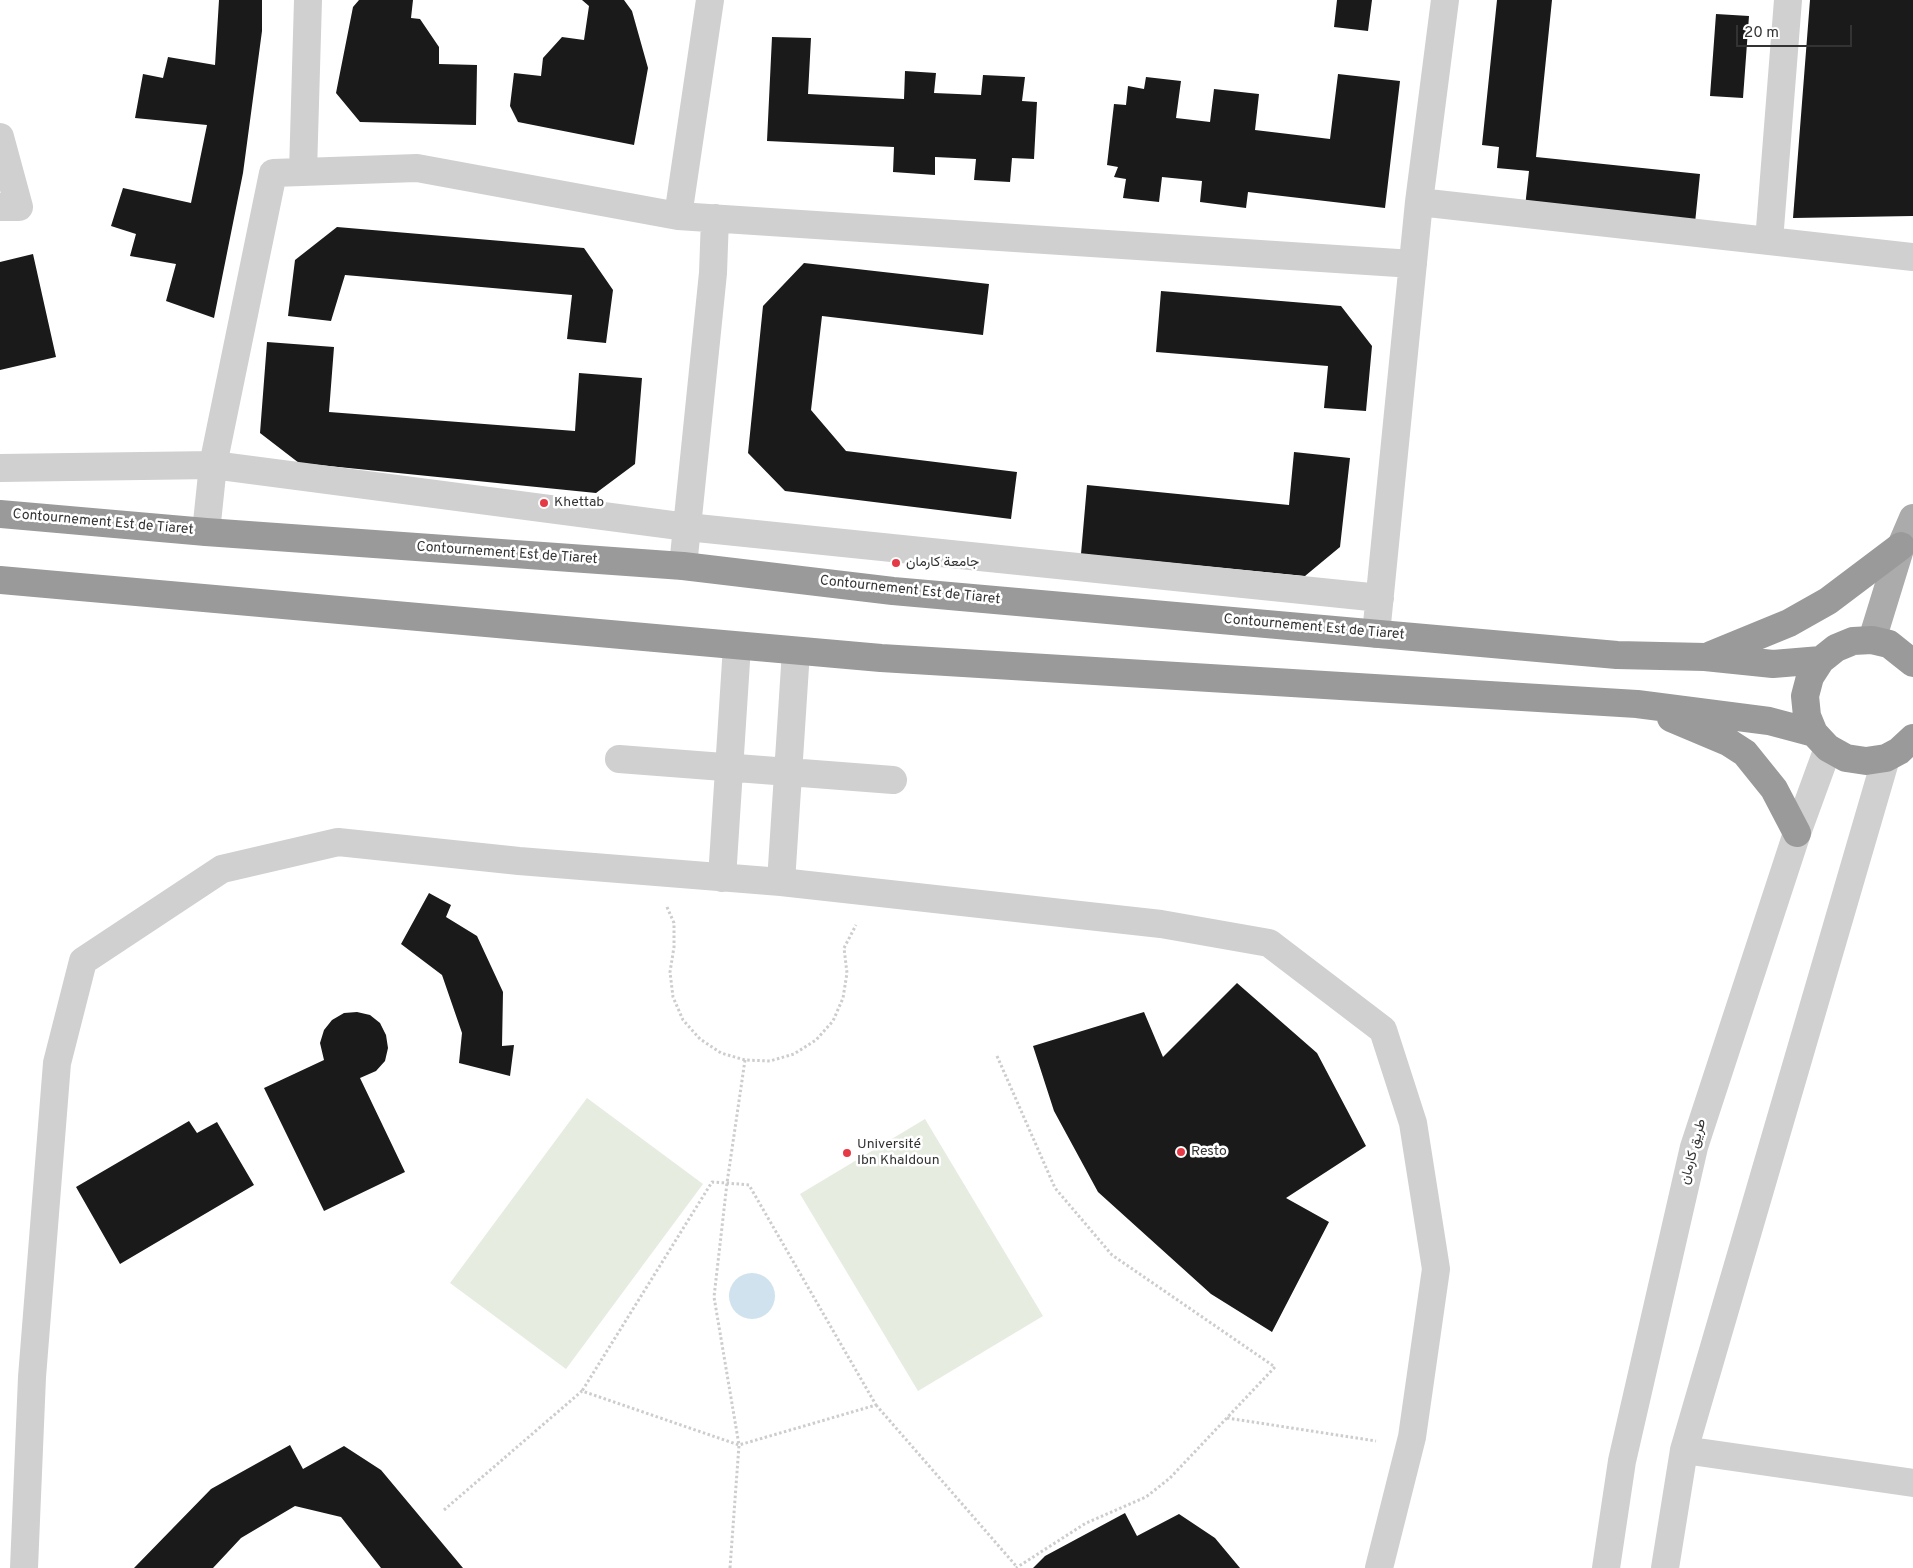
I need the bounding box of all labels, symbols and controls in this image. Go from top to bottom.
scale bar [1738,15,1854,47]
text: 20 m [1744,24,1779,43]
place label: Khettab [554,495,604,511]
marker: Khettab [538,497,550,509]
street label: Contournement Est de Tiaret [12,507,194,539]
street label: Contournement Est de Tiaret [416,539,598,569]
place label: جامعة كارمان [906,555,979,571]
marker: جامعة كارمان [890,557,902,569]
street label: Contournement Est de Tiaret [819,573,1001,609]
street label: Contournement Est de Tiaret [1223,612,1405,644]
street label: طريق كارمان [1677,1117,1711,1187]
place label: Université Ibn Khaldoun [857,1137,940,1170]
place label: Resto [1191,1144,1227,1160]
marker: Resto [1175,1146,1187,1158]
marker: Université Ibn Khaldoun [841,1147,853,1159]

